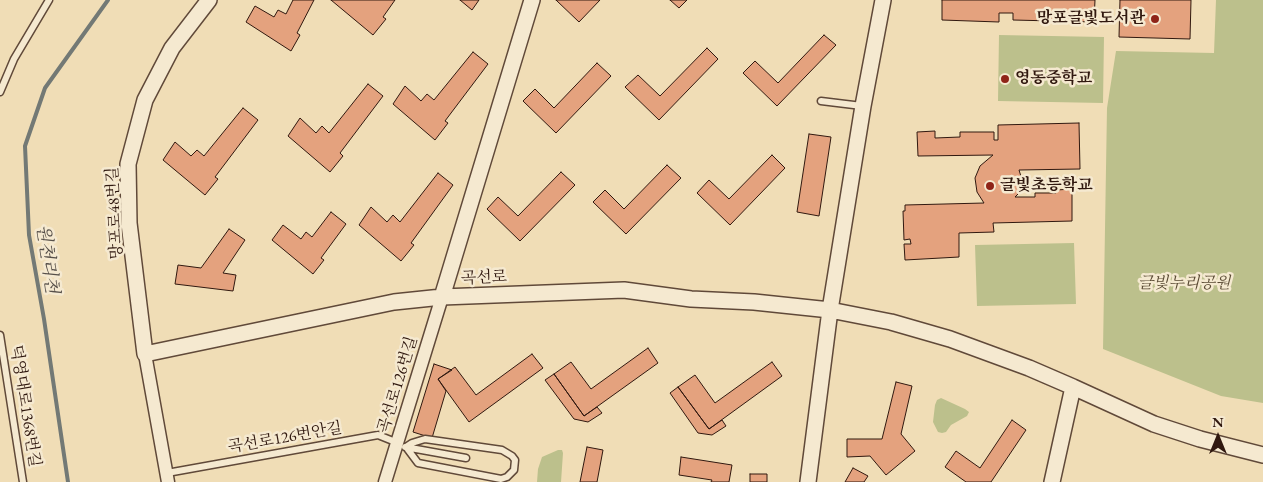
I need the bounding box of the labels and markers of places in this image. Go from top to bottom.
place label: 망포글빛도서관 [1037,9,1145,29]
marker: 망포글빛도서관 [1149,13,1161,25]
place label: 영동중학교 [1015,69,1092,89]
marker: 영동중학교 [999,73,1011,85]
place label: 글빛초등학교 [1000,176,1093,196]
marker: 글빛초등학교 [984,180,996,192]

